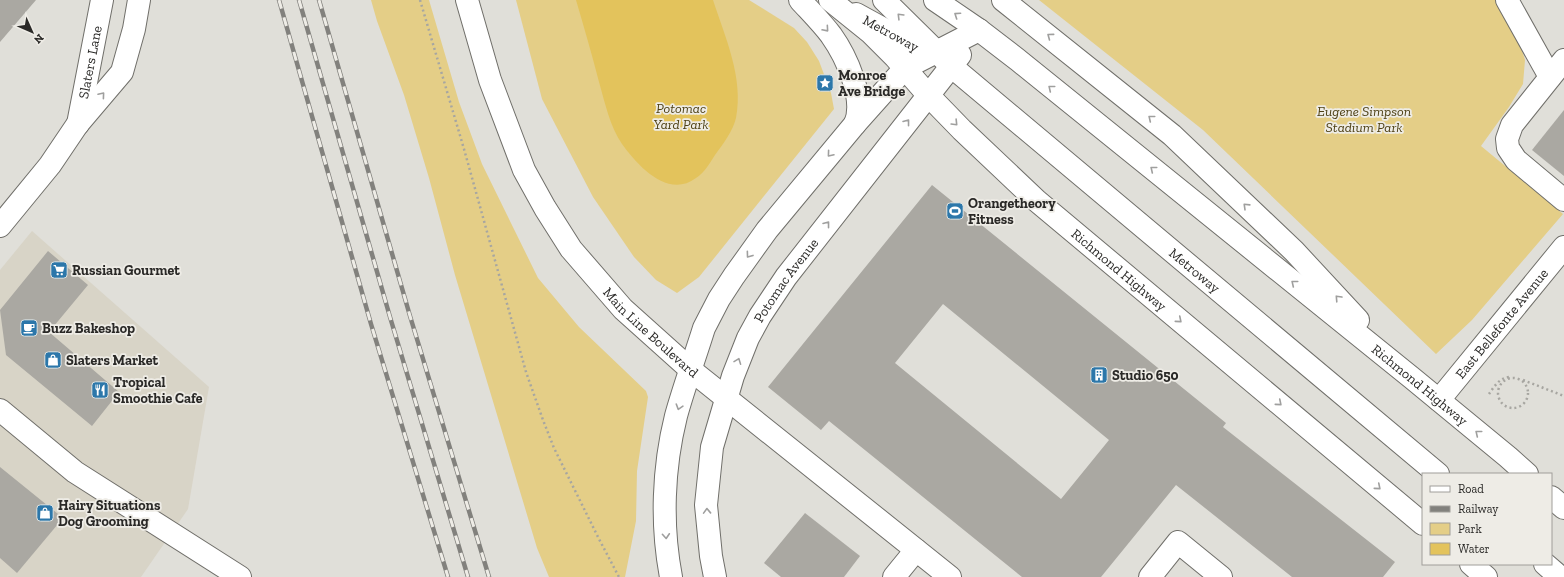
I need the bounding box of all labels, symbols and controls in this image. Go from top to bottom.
street label: Metroway [860,11,923,56]
north arrow [12,12,52,52]
one-way arrow [954,12,961,20]
one-way arrow [897,13,905,21]
street label: Slaters Lane [75,24,105,100]
one-way arrow [821,25,828,32]
text: N [31,31,46,47]
one-way arrow [1047,34,1054,41]
place label: Monroe Ave Bridge [838,67,905,100]
place icon: Monroe Ave Bridge [815,73,835,93]
one-way arrow [1049,85,1056,92]
one-way arrow [98,93,105,100]
park label: Potomac Yard Park [653,100,709,133]
park label: Eugene Simpson Stadium Park [1317,103,1411,136]
one-way arrow [1148,116,1155,123]
one-way arrow [950,118,958,126]
one-way arrow [902,119,909,126]
one-way arrow [828,150,835,157]
one-way arrow [1150,167,1157,174]
place label: Orangetheory Fitness [968,195,1056,228]
sports icon: Orangetheory Fitness [945,201,965,221]
one-way arrow [1243,203,1251,211]
one-way arrow [822,222,829,229]
street label: Richmond Highway [1068,225,1171,315]
street label: Potomac Avenue [750,234,822,325]
street label: Metroway [1166,244,1224,297]
one-way arrow [747,251,754,258]
supermarket icon: Russian Gourmet [49,260,69,280]
place label: Russian Gourmet [72,262,180,279]
street label: East Bellefonte Avenue [1452,265,1552,382]
one-way arrow [1292,281,1299,288]
street label: Main Line Boulevard [599,284,702,381]
one-way arrow [1335,295,1342,303]
one-way arrow [1174,315,1182,322]
cafe icon: Buzz Bakeshop [19,318,39,338]
place label: Buzz Bakeshop [42,320,135,337]
street label: Richmond Highway [1368,340,1472,429]
shop icon: Slaters Market [43,350,63,370]
place label: Slaters Market [66,352,159,369]
one-way arrow [734,358,742,365]
building icon: Studio 650 [1089,365,1109,385]
place label: Studio 650 [1112,367,1179,384]
place label: Tropical Smoothie Cafe [113,374,203,407]
restaurant icon: Tropical Smoothie Cafe [90,380,110,400]
one-way arrow [1274,399,1281,406]
one-way arrow [675,404,684,411]
one-way arrow [1476,430,1483,437]
legend [1422,473,1552,565]
one-way arrow [1374,482,1381,489]
text: Road [1458,482,1484,496]
place label: Hairy Situations Dog Grooming [58,497,161,530]
text: Railway [1458,502,1499,516]
shop icon: Hairy Situations Dog Grooming [35,503,55,523]
one-way arrow [702,508,711,514]
text: Park [1458,522,1483,536]
one-way arrow [661,533,670,539]
text: Water [1458,542,1490,556]

